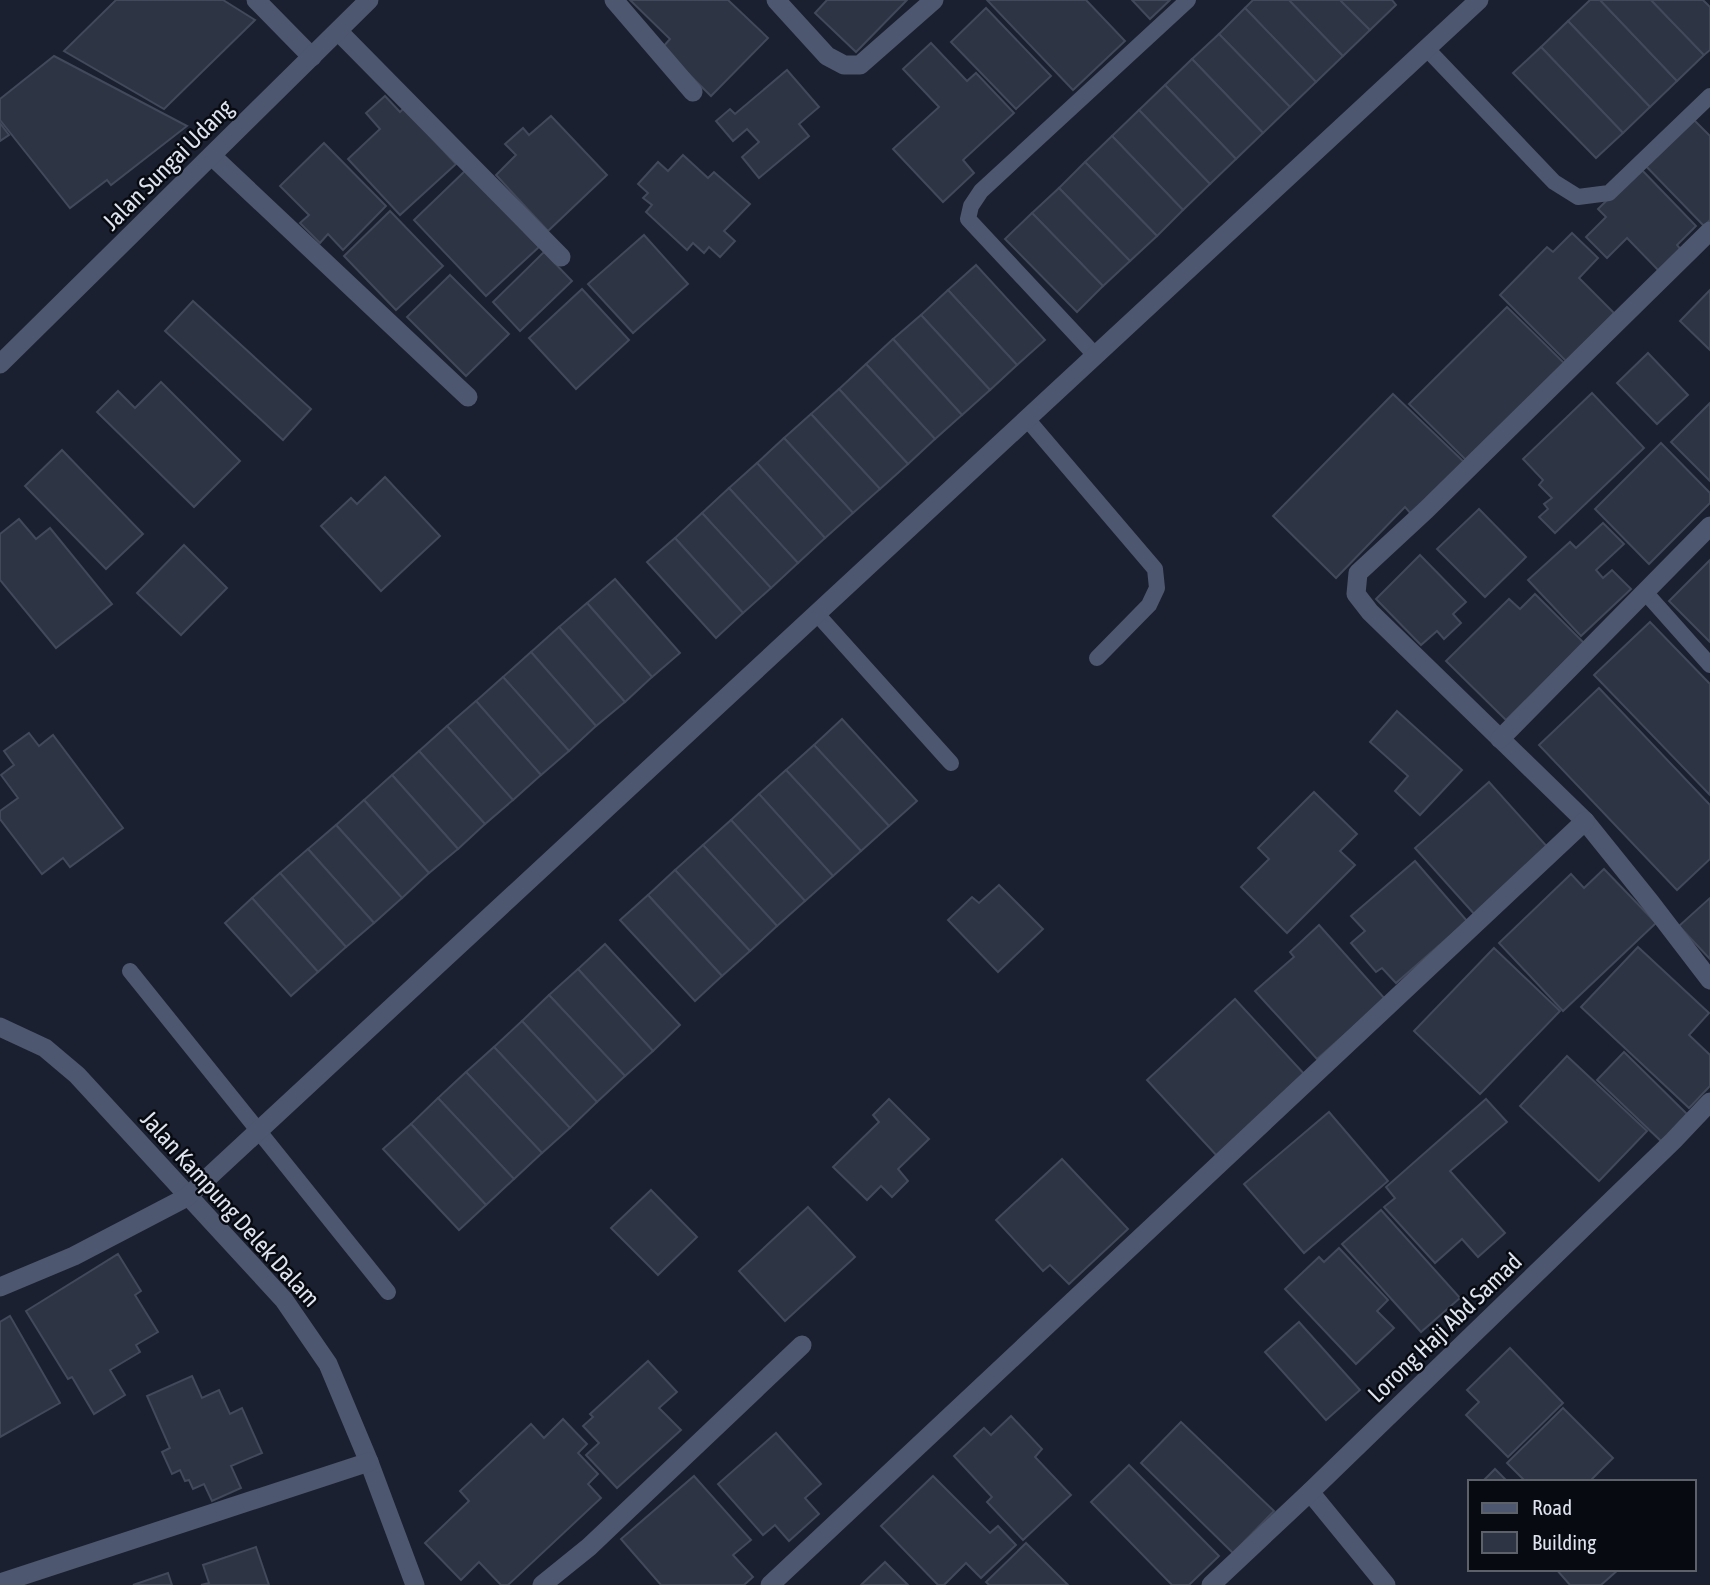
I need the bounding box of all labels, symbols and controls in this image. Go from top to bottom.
street label: Jalan Sungai Udang [97,93,239,235]
street label: Jalan Kampung Delek Dalam [135,1105,325,1312]
street label: Lorong Haji Abd Samad [1362,1248,1527,1408]
legend [1468,1480,1696,1571]
text: Road [1532,1495,1572,1519]
text: Building [1532,1530,1596,1554]

